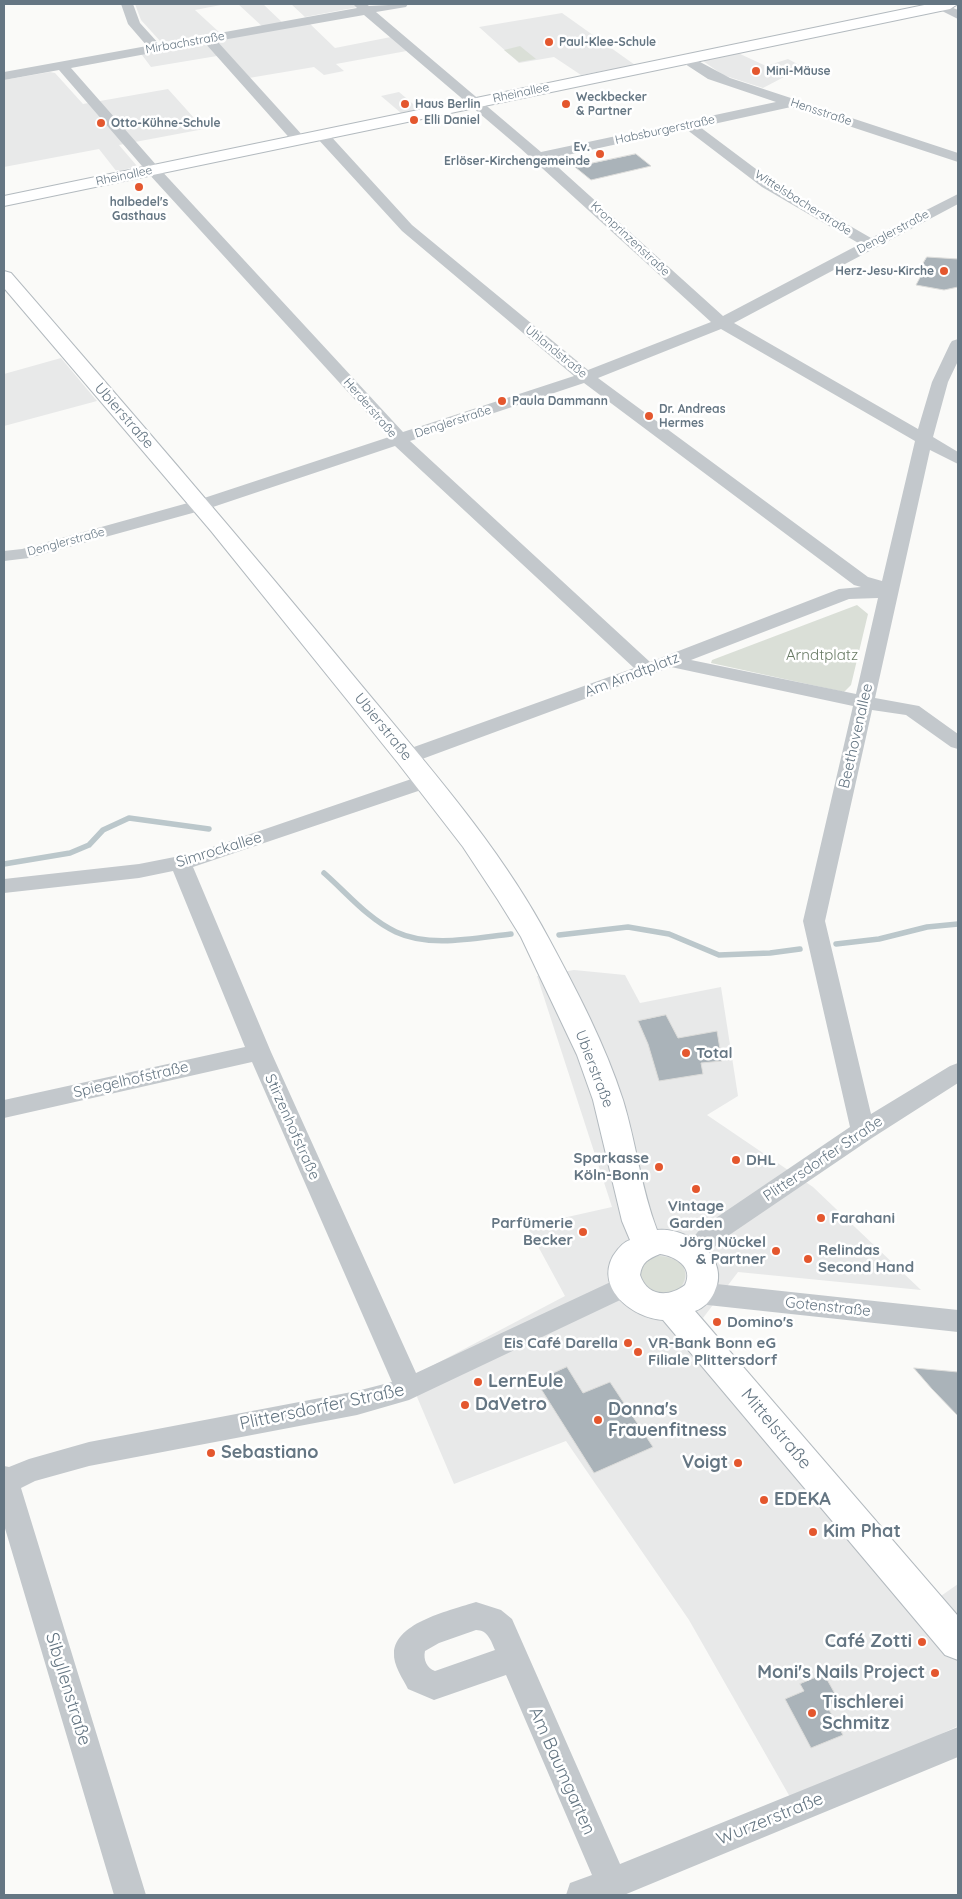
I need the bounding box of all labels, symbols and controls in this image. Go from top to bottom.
street label: Mirbachstraße [144,29,226,57]
place label: Paul-Klee-Schule [559,35,656,49]
marker: Paul-Klee-Schule [543,36,555,48]
place label: Mini-Mäuse [766,64,831,78]
marker: Mini-Mäuse [750,65,762,77]
street label: Rheinallee [491,80,551,106]
place label: Weckbecker & Partner [576,90,647,118]
street label: Hensstraße [789,95,853,129]
place label: Haus Berlin [415,97,481,111]
marker: Haus Berlin [399,98,411,110]
marker: Weckbecker & Partner [560,98,572,110]
street label: Habsburgerstraße [614,112,716,148]
place label: Elli Daniel [424,113,480,127]
marker: Elli Daniel [408,114,420,126]
place label: Otto-Kühne-Schule [111,116,221,130]
marker: Otto-Kühne-Schule [95,117,107,129]
place label: Ev. Erlöser-Kirchengemeinde [444,140,590,168]
marker: Ev. Erlöser-Kirchengemeinde [594,148,606,160]
street label: Rheinallee [94,163,154,189]
street label: Wittelsbacherstraße [752,167,854,239]
marker: halbedel's Gasthaus [133,181,145,193]
place label: halbedel's Gasthaus [110,195,168,223]
street label: Kronprinzenstraße [588,199,672,279]
street label: Denglerstraße [855,207,931,257]
place label: Herz-Jesu-Kirche [835,264,934,278]
marker: Herz-Jesu-Kirche [938,265,950,277]
street label: Uhlandstraße [522,323,590,381]
street label: Herderstraße [340,375,400,441]
street label: Ubierstraße [90,379,158,453]
place label: Paula Dammann [512,394,608,408]
marker: Paula Dammann [496,395,508,407]
place label: Dr. Andreas Hermes [659,402,725,430]
street label: Denglerstraße [413,403,493,441]
marker: Dr. Andreas Hermes [643,410,655,422]
street label: Denglerstraße [26,525,106,559]
park label: Arndtplatz [786,646,858,664]
street label: Am Arndtplatz [582,649,682,701]
street label: Beethovenallee [835,682,877,790]
street label: Ubierstraße [350,690,416,764]
street label: Simrockallee [174,828,264,872]
street label: Ubierstraße [571,1028,617,1110]
place label: Total [696,1044,733,1062]
marker: Total [680,1047,692,1059]
street label: Spiegelhofstraße [72,1058,190,1102]
street label: Stirzenhofstraße [261,1071,323,1183]
street label: Plittersdorfer Straße [760,1112,886,1206]
place label: Sparkasse Köln-Bonn [573,1149,649,1184]
place label: DHL [746,1151,776,1169]
marker: DHL [730,1154,742,1166]
marker: Sparkasse Köln-Bonn [653,1161,665,1173]
marker: Vintage Garden [690,1183,702,1195]
place label: Vintage Garden [668,1197,724,1232]
place label: Farahani [831,1209,895,1227]
marker: Farahani [815,1212,827,1224]
place label: Parfümerie Becker [491,1214,573,1249]
marker: Parfümerie Becker [577,1226,589,1238]
place label: Jörg Nückel & Partner [680,1233,766,1268]
place label: Relindas Second Hand [818,1241,914,1276]
marker: Jörg Nückel & Partner [770,1245,782,1257]
marker: Relindas Second Hand [802,1253,814,1265]
street label: Gotenstraße [784,1294,872,1320]
place label: Domino's [727,1313,793,1331]
marker: Domino's [711,1316,723,1328]
place label: Eis Café Darella [504,1334,618,1352]
place label: VR-Bank Bonn eG Filiale Plittersdorf [648,1334,777,1369]
marker: Eis Café Darella [622,1337,634,1349]
marker: VR-Bank Bonn eG Filiale Plittersdorf [632,1346,644,1358]
place label: LernEule [488,1371,563,1393]
marker: LernEule [472,1376,484,1388]
street label: Plittersdorfer Straße [238,1379,406,1435]
street label: Mittelstraße [736,1384,816,1474]
place label: DaVetro [475,1394,547,1416]
marker: DaVetro [459,1399,471,1411]
place label: Donna's Frauenfitness [608,1399,727,1442]
marker: Donna's Frauenfitness [592,1414,604,1426]
place label: Sebastiano [221,1442,319,1464]
marker: Sebastiano [205,1447,217,1459]
place label: Voigt [682,1452,728,1474]
marker: Voigt [732,1457,744,1469]
place label: EDEKA [774,1489,831,1511]
marker: EDEKA [758,1494,770,1506]
place label: Kim Phat [823,1521,901,1543]
marker: Kim Phat [807,1526,819,1538]
street label: Sibyllenstraße [41,1630,95,1748]
place label: Café Zotti [825,1631,912,1653]
marker: Café Zotti [916,1636,928,1648]
place label: Moni's Nails Project [757,1662,925,1684]
marker: Moni's Nails Project [929,1667,941,1679]
place label: Tischlerei Schmitz [822,1692,904,1735]
street label: Am Baumgarten [524,1704,600,1838]
marker: Tischlerei Schmitz [806,1707,818,1719]
street label: Wurzerstraße [713,1788,827,1850]

